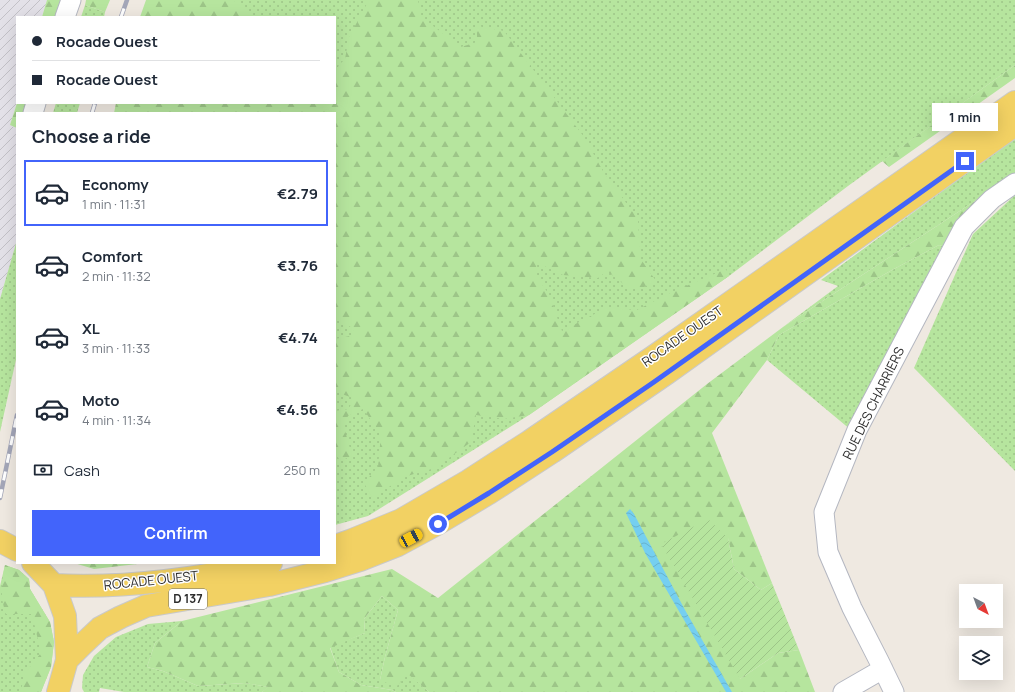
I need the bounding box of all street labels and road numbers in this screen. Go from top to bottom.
street label: ROCADE OUEST [638,301,726,371]
street label: RUE DES CHARRIERS [838,344,908,462]
street label: ROCADE OUEST [103,566,199,594]
road number: D 137 [169,589,207,609]

